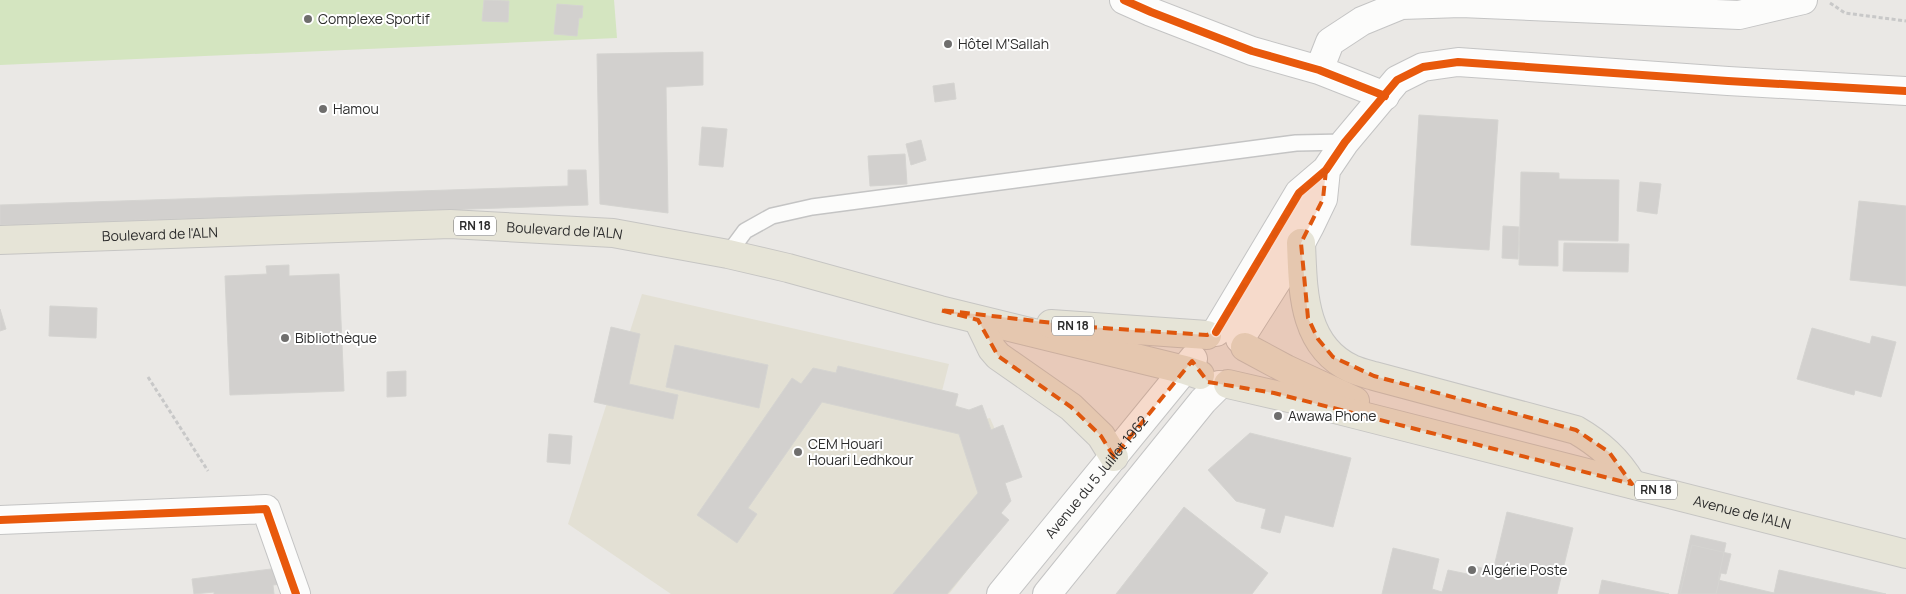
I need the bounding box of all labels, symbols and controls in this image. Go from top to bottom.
place label: Complexe Sportif [318,9,430,28]
marker: Complexe Sportif [302,13,314,25]
place label: Hôtel M'Sallah [958,34,1049,53]
marker: Hôtel M'Sallah [942,38,954,50]
place label: Hamou [333,99,379,118]
marker: Hamou [317,103,329,115]
road number: RN 18 [454,217,496,236]
street label: Boulevard de l'ALN [506,217,624,244]
street label: Boulevard de l'ALN [102,222,218,245]
road number: RN 18 [1052,316,1094,336]
place label: Bibliothèque [295,328,377,347]
marker: Bibliothèque [279,332,291,344]
place label: Awawa Phone [1288,406,1377,425]
marker: Awawa Phone [1272,410,1284,422]
street label: Avenue du 5 Juillet 1962 [1040,411,1152,542]
place label: CEM Houari Houari Ledhkour [808,434,913,469]
marker: CEM Houari Houari Ledhkour [792,446,804,458]
road number: RN 18 [1635,480,1677,500]
street label: Avenue de l'ALN [1692,490,1793,533]
place label: Algérie Poste [1482,560,1567,579]
marker: Algérie Poste [1466,564,1478,576]

